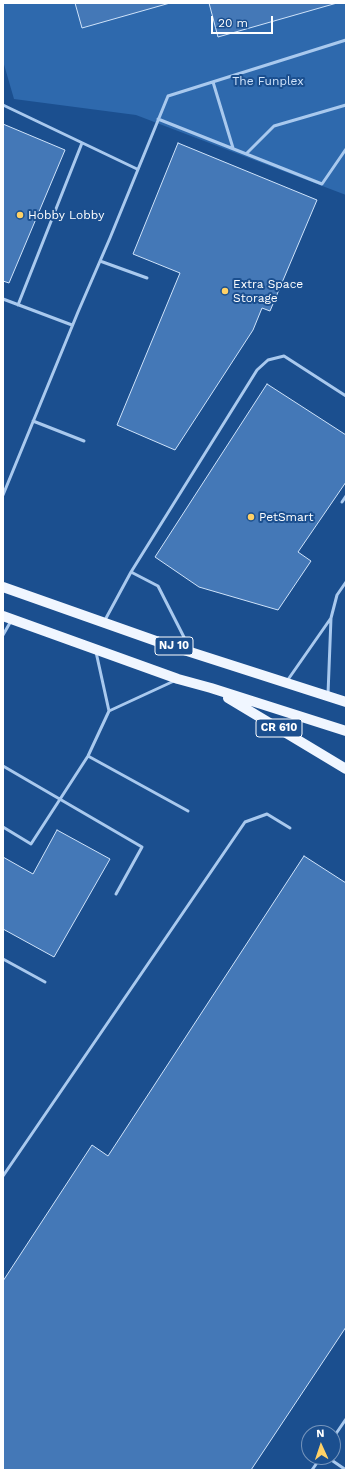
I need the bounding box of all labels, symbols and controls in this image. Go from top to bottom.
scale bar [213,8,275,34]
text: 20 m [218,16,248,30]
park label: The Funplex [232,74,304,88]
place label: Hobby Lobby [28,208,104,222]
marker: Hobby Lobby [15,210,25,220]
place label: Extra Space Storage [233,277,303,305]
marker: Extra Space Storage [220,286,230,296]
place label: PetSmart [259,510,313,524]
marker: PetSmart [246,512,256,522]
road number: NJ 10 [155,637,193,655]
road number: CR 610 [256,719,302,737]
north arrow [301,1425,341,1465]
text: N [316,1427,325,1440]

